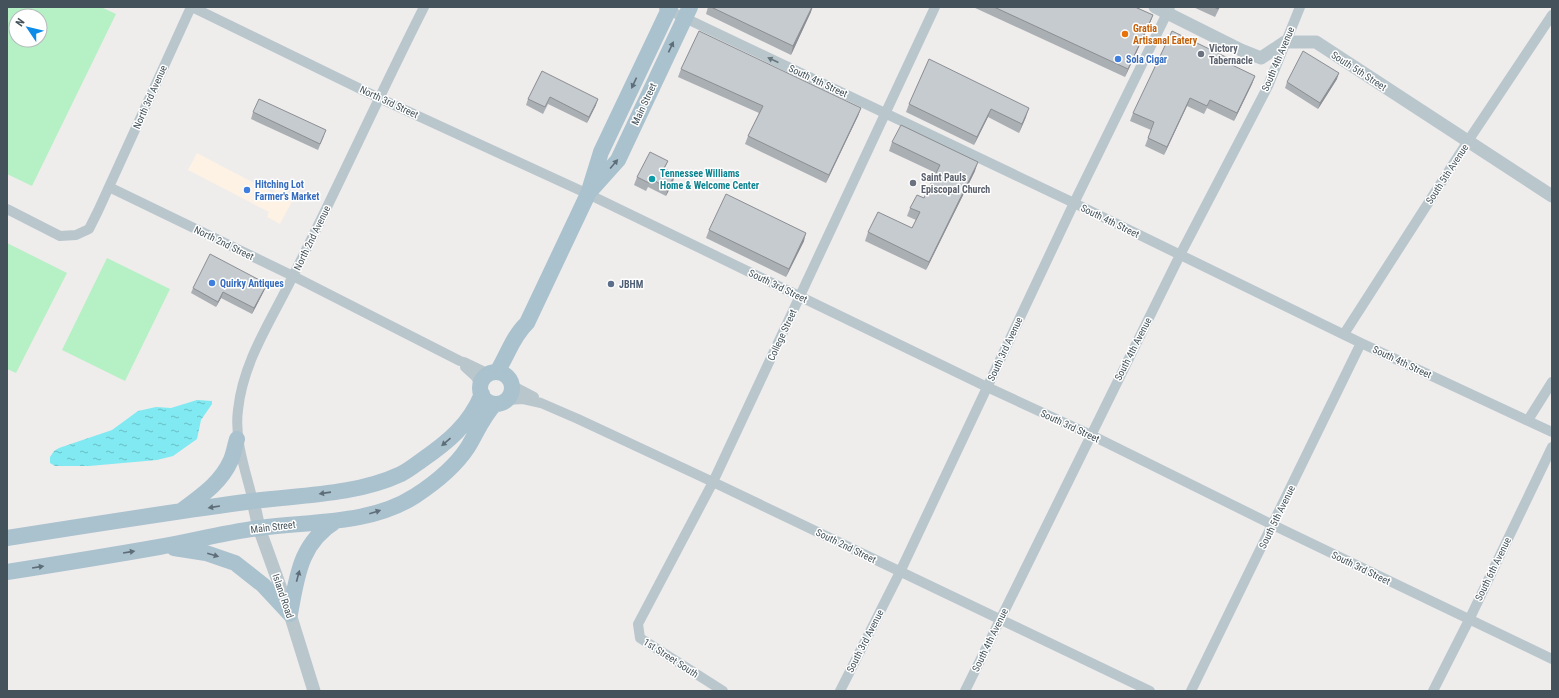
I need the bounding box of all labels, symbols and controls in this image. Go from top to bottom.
north arrow [8,8,48,48]
text: N [13,16,28,29]
place label: Gratia Artisanal Eatery [1133,23,1198,46]
street label: South 4th Avenue [1259,25,1297,93]
marker: Gratia Artisanal Eatery [1120,29,1130,39]
one-way arrow [668,42,674,53]
place label: Victory Tabernacle [1209,43,1253,66]
marker: Victory Tabernacle [1196,49,1206,59]
street label: South 5th Street [1329,49,1389,93]
marker: Sola Cigar [1113,54,1123,64]
place label: Sola Cigar [1126,54,1168,65]
one-way arrow [768,57,779,63]
street label: North 3rd Avenue [131,63,169,131]
street label: South 4th Street [787,63,849,99]
one-way arrow [631,78,637,89]
street label: Main Street [629,81,659,127]
street label: North 3rd Street [358,84,420,120]
street label: South 5th Avenue [1424,142,1471,206]
one-way arrow [609,159,618,169]
place label: Tennessee Williams Home & Welcome Center [660,168,760,191]
place label: Saint Pauls Episcopal Church [921,172,990,195]
marker: Tennessee Williams Home & Welcome Center [647,174,657,184]
marker: Saint Pauls Episcopal Church [908,178,918,188]
place label: Hitching Lot Farmer's Market [255,179,319,202]
marker: Hitching Lot Farmer's Market [242,185,252,195]
street label: South 4th Street [1079,202,1141,240]
street label: North 2nd Avenue [292,204,333,272]
street label: North 2nd Street [192,224,256,262]
street label: South 3rd Street [747,267,809,305]
marker: Quirky Antiques [207,278,217,288]
place label: Quirky Antiques [220,278,284,289]
marker: JBHM [606,279,616,289]
place label: JBHM [619,279,643,290]
street label: College Street [765,308,799,362]
street label: South 3rd Avenue [985,315,1025,383]
street label: South 4th Avenue [1112,316,1154,382]
street label: South 4th Street [1371,344,1433,380]
street label: South 3rd Street [1039,408,1101,444]
one-way arrow [441,437,452,446]
street label: South 5th Avenue [1257,483,1297,550]
one-way arrow [318,490,331,496]
one-way arrow [208,504,220,510]
one-way arrow [370,509,382,515]
street label: Main Street [250,519,296,535]
street label: South 2nd Street [814,527,878,565]
street label: South 6th Avenue [1473,535,1513,602]
one-way arrow [123,549,135,555]
street label: South 3rd Street [1330,549,1392,587]
one-way arrow [207,552,219,558]
one-way arrow [32,564,44,570]
one-way arrow [295,569,301,582]
street label: Island Road [270,572,296,620]
street label: South 4th Avenue [970,606,1010,673]
street label: South 3rd Avenue [844,607,886,674]
street label: 1st Street South [641,636,701,680]

